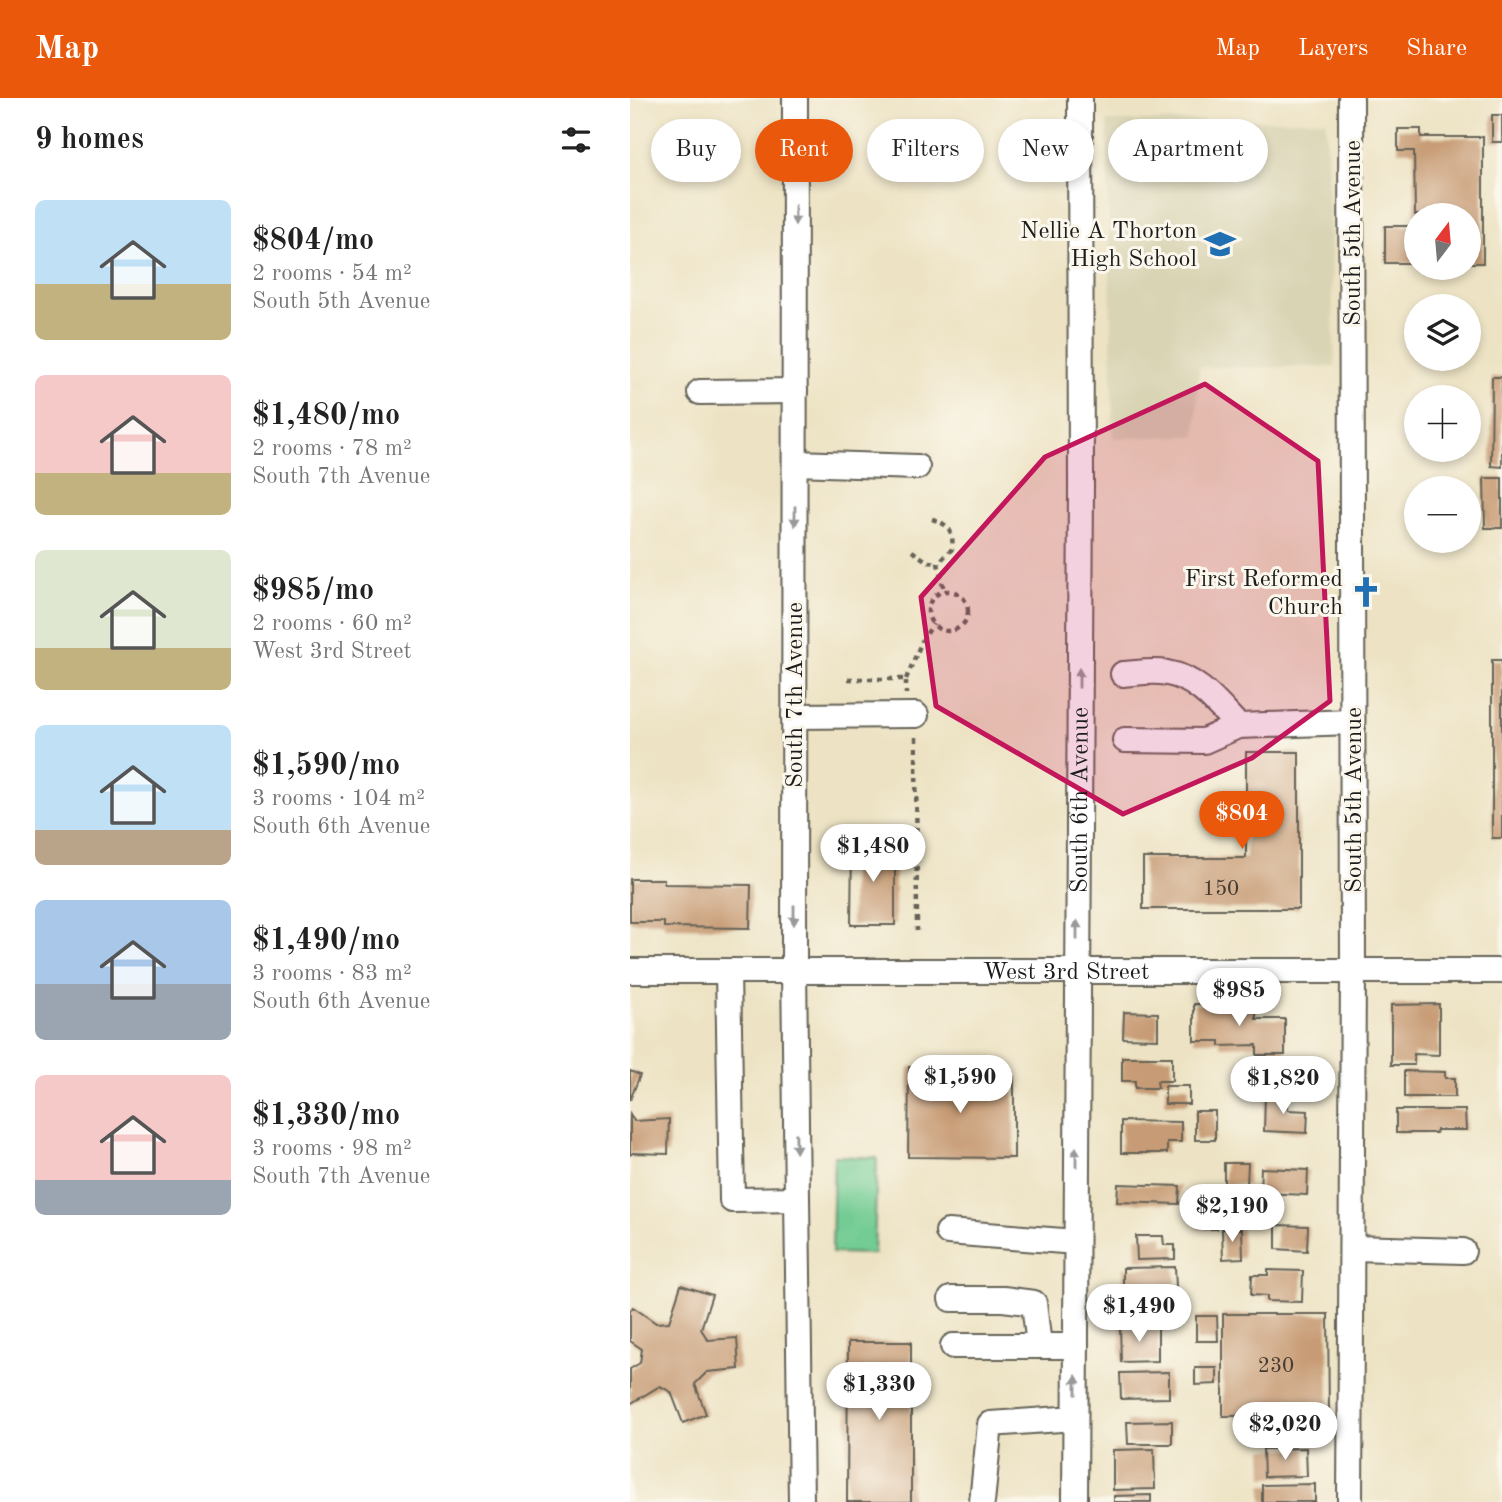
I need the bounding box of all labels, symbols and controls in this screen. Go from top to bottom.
text: Map [35,33,99,66]
text: Map [1216,37,1260,61]
text: Layers [1298,37,1368,61]
text: Share [1406,37,1467,61]
chip: Buy [651,119,741,182]
chip: Rent [755,119,853,182]
chip: Filters [867,119,984,182]
chip: New [998,119,1094,182]
chip: Apartment [1108,119,1268,182]
icon: filters [557,121,595,159]
text: 9 homes [35,125,144,155]
street label: South 5th Avenue [1342,140,1366,326]
north arrow [1404,203,1480,280]
map controls [1404,203,1481,553]
one-way arrow [789,204,801,226]
place label: Nellie A Thorton High School [1020,220,1197,272]
text: $804/mo [252,226,374,256]
school or university icon: Nellie A Thorton High School [1203,227,1237,261]
icon: home [91,228,175,312]
text: 2 rooms · 54 m² [252,262,412,285]
text: South 5th Avenue [252,290,430,313]
button: layers [1404,294,1481,371]
button: + [1404,385,1481,462]
text: $1,480/mo [252,401,400,431]
icon: home [91,403,175,487]
text: 2 rooms · 78 m² [252,437,412,460]
text: South 7th Avenue [252,465,430,488]
button: − [1404,476,1481,553]
one-way arrow [789,505,801,527]
place label: First Reformed Church [1184,568,1343,620]
church icon: First Reformed Church [1349,575,1383,609]
text: $985/mo [252,576,374,606]
icon: home [91,578,175,662]
street label: South 7th Avenue [784,602,808,788]
text: 2 rooms · 60 m² [252,612,412,635]
text: West 3rd Street [252,640,412,663]
one-way arrow [1073,667,1085,689]
street label: South 6th Avenue [1069,707,1094,893]
street label: South 5th Avenue [1343,707,1367,893]
text: $1,590/mo [252,751,400,781]
icon: home [91,753,175,837]
text: 3 rooms · 104 m² [252,787,425,810]
pin: $804 [1201,792,1283,851]
text: $804 [1215,802,1269,825]
text: South 6th Avenue [252,815,430,838]
pin: $1,480 [816,824,930,884]
text: $1,480 [836,835,910,858]
house number: 150 [1203,879,1239,900]
one-way arrow [788,904,800,926]
one-way arrow [1071,919,1083,941]
text: $1,490/mo [252,926,400,956]
icon: home [91,928,175,1012]
street label: West 3rd Street [983,961,1149,985]
text: 3 rooms · 83 m² [252,962,412,985]
pin: $985 [1198,968,1280,1028]
text: $985 [1212,979,1266,1002]
text: South 6th Avenue [252,990,430,1013]
pin: $1,590 [903,1056,1017,1115]
pin: $1,820 [1226,1056,1340,1116]
text: $1,590 [923,1066,997,1089]
text: $1,820 [1246,1067,1320,1090]
text: $1,330/mo [252,1101,400,1131]
icon: home [91,1103,175,1187]
one-way arrow [790,1132,802,1154]
text: 3 rooms · 98 m² [252,1137,412,1160]
one-way arrow [1070,1146,1082,1168]
text: South 7th Avenue [252,1165,430,1188]
pin: $2,190 [1175,1184,1289,1244]
text: $2,190 [1195,1195,1269,1218]
pin: $1,490 [1082,1284,1196,1344]
text: $1,490 [1102,1295,1176,1318]
house number: 230 [1258,1356,1294,1377]
pin: $1,330 [822,1362,936,1422]
text: $1,330 [842,1373,916,1396]
one-way arrow [1070,1374,1082,1396]
pin: $2,020 [1228,1402,1342,1462]
text: $2,020 [1248,1413,1322,1436]

